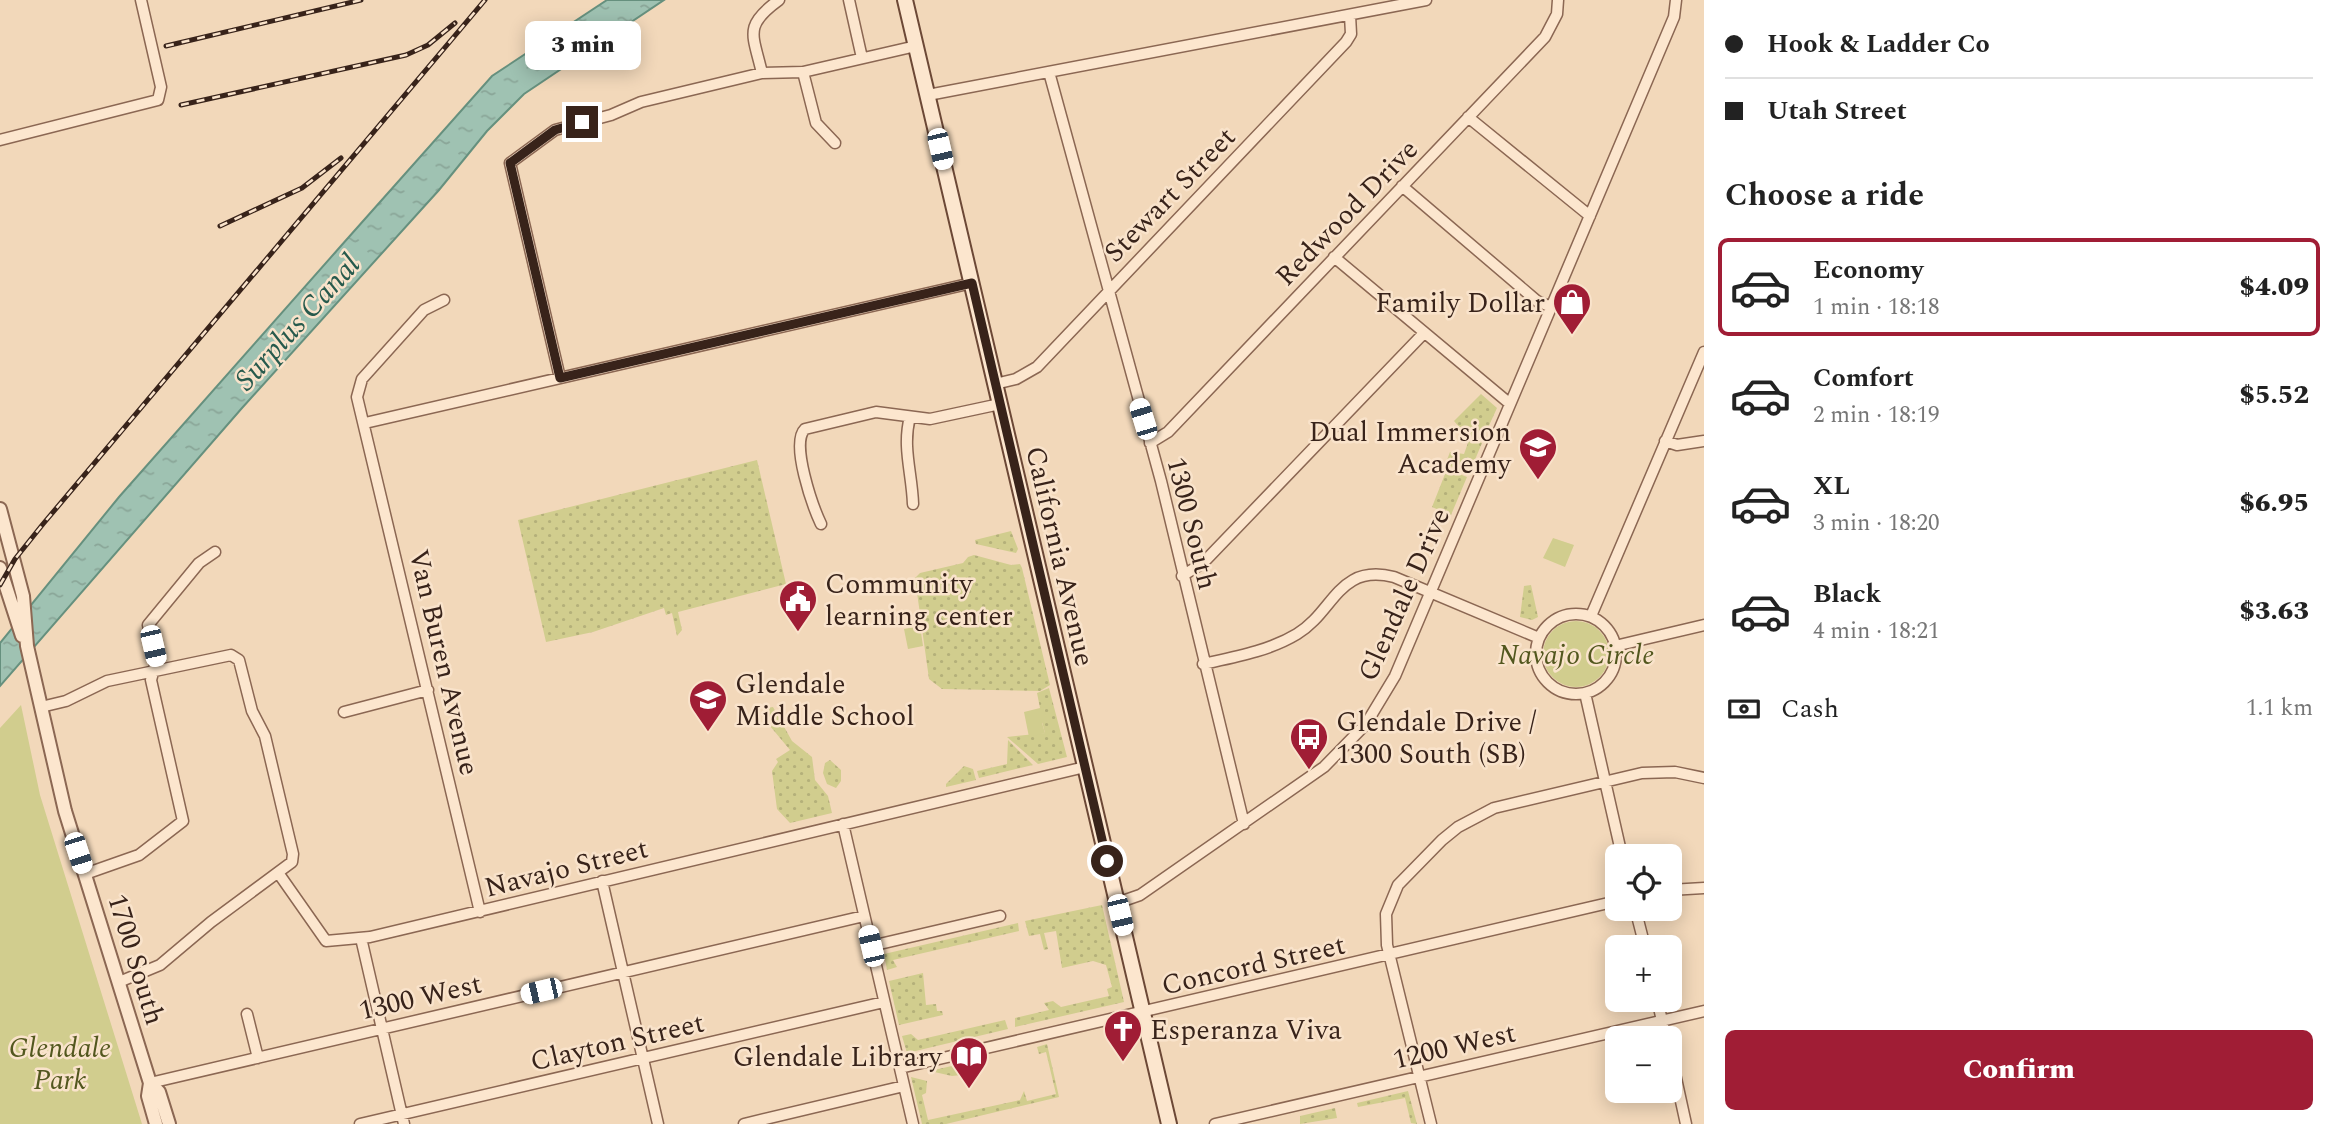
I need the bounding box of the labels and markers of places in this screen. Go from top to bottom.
shop icon: Family Dollar [1551,281,1593,336]
place label: Family Dollar [1375,282,1545,325]
place label: Dual Immersion Academy [1309,411,1513,486]
school or university icon: Dual Immersion Academy [1517,426,1559,481]
place label: Community learning center [825,563,1013,638]
public building icon: Community learning center [777,578,819,633]
place label: Glendale Middle School [735,663,914,738]
school or university icon: Glendale Middle School [687,678,729,733]
place label: Glendale Drive / 1300 South (SB) [1336,701,1536,776]
bus stop icon: Glendale Drive / 1300 South (SB) [1288,716,1330,771]
church icon: Esperanza Viva [1102,1008,1144,1063]
place label: Esperanza Viva [1150,1009,1342,1052]
library icon: Glendale Library [948,1035,990,1090]
place label: Glendale Library [733,1036,944,1079]

